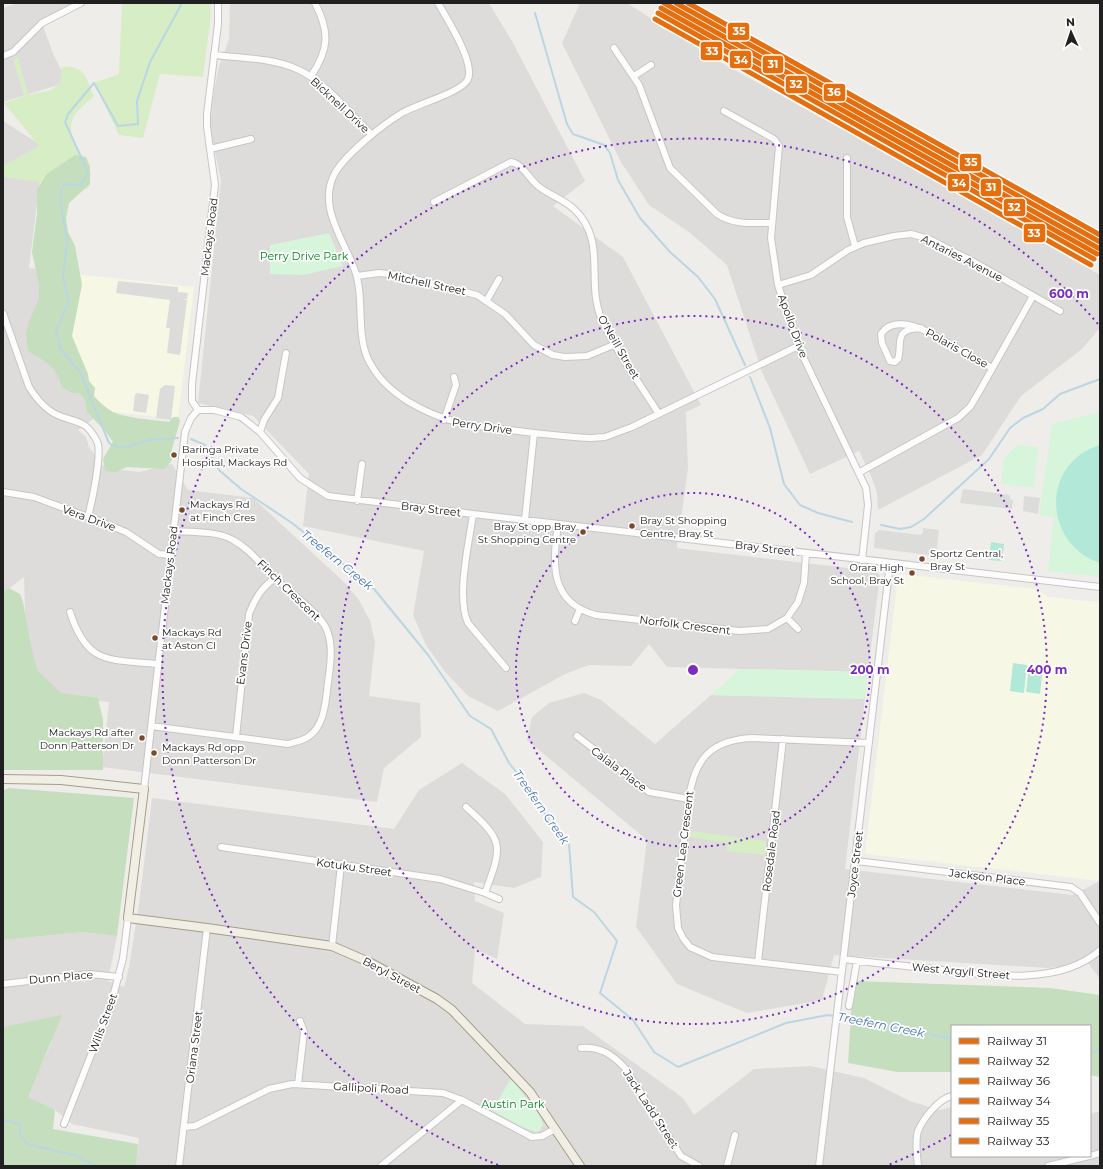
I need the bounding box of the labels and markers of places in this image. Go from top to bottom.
place label: Baringa Private Hospital, Mackays Rd [182,443,287,469]
marker: Baringa Private Hospital, Mackays Rd [169,450,179,460]
place label: Mackays Rd at Finch Cres [190,498,255,524]
marker: Mackays Rd at Finch Cres [177,505,187,515]
place label: Bray St Shopping Centre, Bray St [640,514,727,540]
place label: Bray St opp Bray St Shopping Centre [478,520,577,546]
marker: Bray St Shopping Centre, Bray St [627,521,637,531]
marker: Bray St opp Bray St Shopping Centre [578,527,588,537]
place label: Sportz Central, Bray St [930,547,1003,573]
marker: Sportz Central, Bray St [917,554,927,564]
place label: Orara High School, Bray St [830,561,904,587]
marker: Orara High School, Bray St [907,568,917,578]
place label: Mackays Rd at Aston Cl [162,626,221,652]
marker: Mackays Rd at Aston Cl [150,633,160,643]
centre of rings [686,663,700,677]
place label: Mackays Rd after Donn Patterson Dr [40,726,134,752]
marker: Mackays Rd after Donn Patterson Dr [137,733,147,743]
place label: Mackays Rd opp Donn Patterson Dr [162,741,256,767]
marker: Mackays Rd opp Donn Patterson Dr [149,748,159,758]

